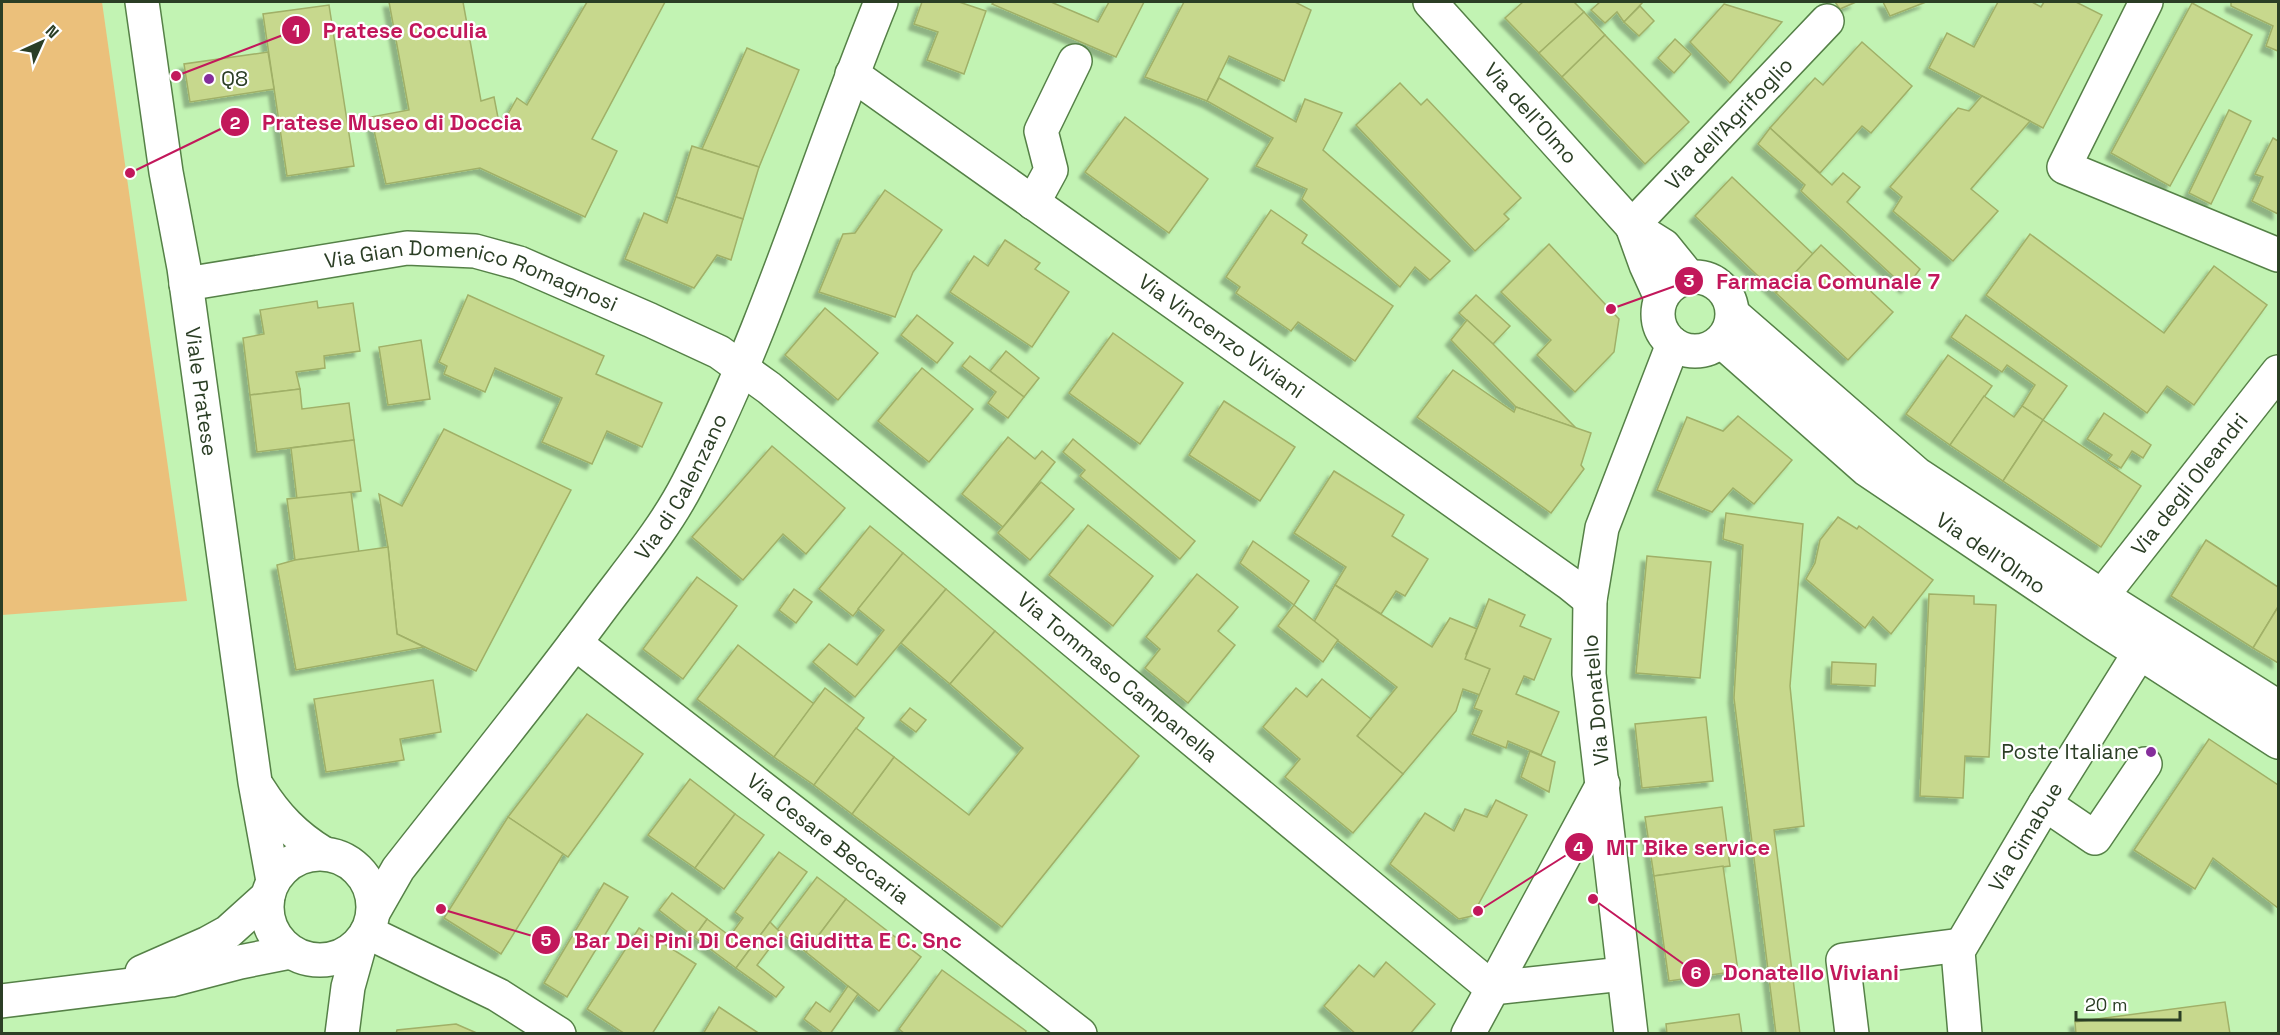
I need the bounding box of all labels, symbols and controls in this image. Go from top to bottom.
callout: Pratese Coculia [281,10,499,50]
north arrow [12,12,72,72]
text: Pratese Coculia [323,16,487,44]
text: 1 [292,19,300,42]
text: N [41,21,63,43]
street label: Via dell'Agrifoglio [1659,51,1798,196]
street label: Via dell'Olmo [1478,57,1583,169]
place label: Q8 [221,65,248,92]
marker: Q8 [202,72,216,86]
callout: Pratese Museo di Doccia [220,102,534,142]
text: Pratese Museo di Doccia [262,108,522,136]
text: 2 [230,111,241,134]
street label: Via Gian Domenico Romagnosi [322,234,622,317]
callout: Farmacia Comunale 7 [1674,261,1952,301]
text: Farmacia Comunale 7 [1716,267,1940,295]
street label: Via Vincenzo Viviani [1133,268,1310,404]
text: 3 [1684,269,1695,292]
street label: Viale Pratese [179,325,224,458]
street label: Via degli Oleandri [2125,407,2254,561]
street label: Via di Calenzano [628,409,733,565]
street label: Via dell'Olmo [1931,506,2051,600]
street label: Via Tommaso Campanella [1012,586,1224,768]
street label: Via Donatello [1576,633,1615,767]
place label: Poste Italiane [2001,738,2139,765]
marker: Poste Italiane [2144,745,2158,759]
street label: Via Cesare Beccaria [742,767,915,910]
street label: Via Cimabue [1982,777,2068,896]
callout: MT Bike service [1564,827,1783,867]
text: MT Bike service [1606,833,1770,861]
text: 4 [1573,836,1585,859]
callout: Bar Dei Pini Di Cenci Giuditta E C. Snc [531,920,974,960]
text: Bar Dei Pini Di Cenci Giuditta E C. Snc [574,926,962,954]
text: 5 [541,928,552,951]
callout: Donatello Viviani [1681,953,1911,993]
text: Donatello Viviani [1723,958,1899,986]
text: 6 [1690,961,1702,984]
scale bar [2076,984,2180,1022]
text: 20 m [2085,993,2128,1016]

